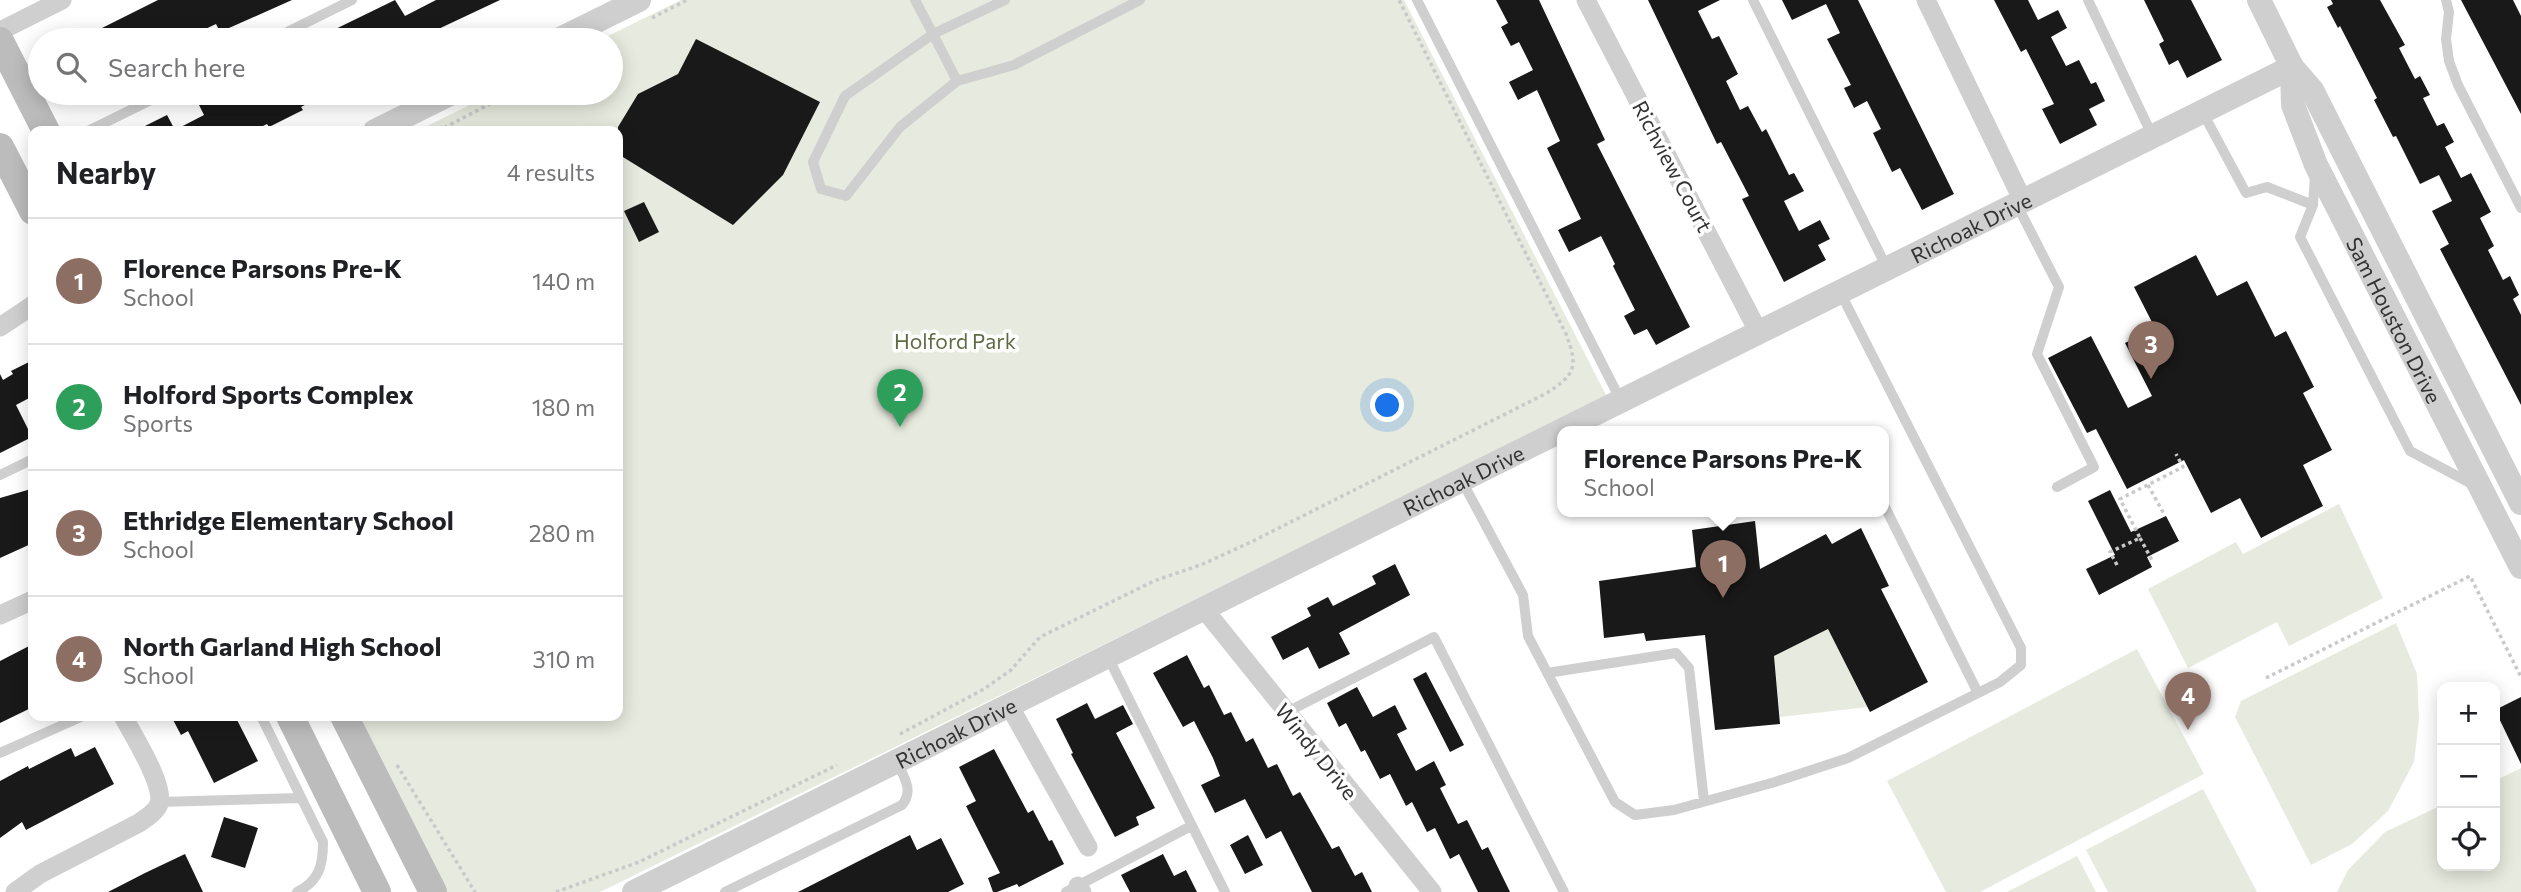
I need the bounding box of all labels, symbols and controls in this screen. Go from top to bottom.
search box [28,28,623,105]
icon: search [52,48,90,86]
text: Search here [108,51,246,82]
street label: Richview Court [1628,96,1718,236]
text: Nearby [56,153,156,190]
text: 4 results [507,158,595,186]
street label: Richoak Drive [1906,186,2035,267]
street label: Sam Houston Drive [2342,233,2448,407]
text: Florence Parsons Pre-K [123,252,402,283]
text: 1 [74,267,84,295]
text: 140 m [532,267,595,295]
text: School [123,283,194,311]
pin: 3 [2128,321,2174,379]
park label: Holford Park [894,328,1016,353]
pin: 2 [877,369,923,427]
text: Holford Sports Complex [123,378,414,409]
your location [1370,388,1404,422]
text: 2 [72,393,86,421]
text: 180 m [532,393,595,421]
text: Sports [123,409,193,437]
popup [1557,426,1889,517]
street label: Richoak Drive [1399,439,1528,520]
text: Florence Parsons Pre-K [1584,442,1862,473]
text: School [1584,473,1655,501]
text: Ethridge Elementary School [123,504,454,535]
text: 3 [72,519,86,547]
text: 280 m [529,519,595,547]
text: School [123,535,194,563]
pin: 1 [1700,540,1746,598]
text: North Garland High School [123,630,442,661]
text: 4 [72,645,86,673]
text: 310 m [533,645,595,673]
text: School [123,661,194,689]
pin: 4 [2165,672,2211,730]
map controls [2437,682,2500,871]
button: + [2437,682,2500,745]
street label: Richoak Drive [891,692,1020,773]
street label: Windy Drive [1271,698,1363,804]
button: − [2437,745,2500,808]
button: locate [2437,808,2500,871]

